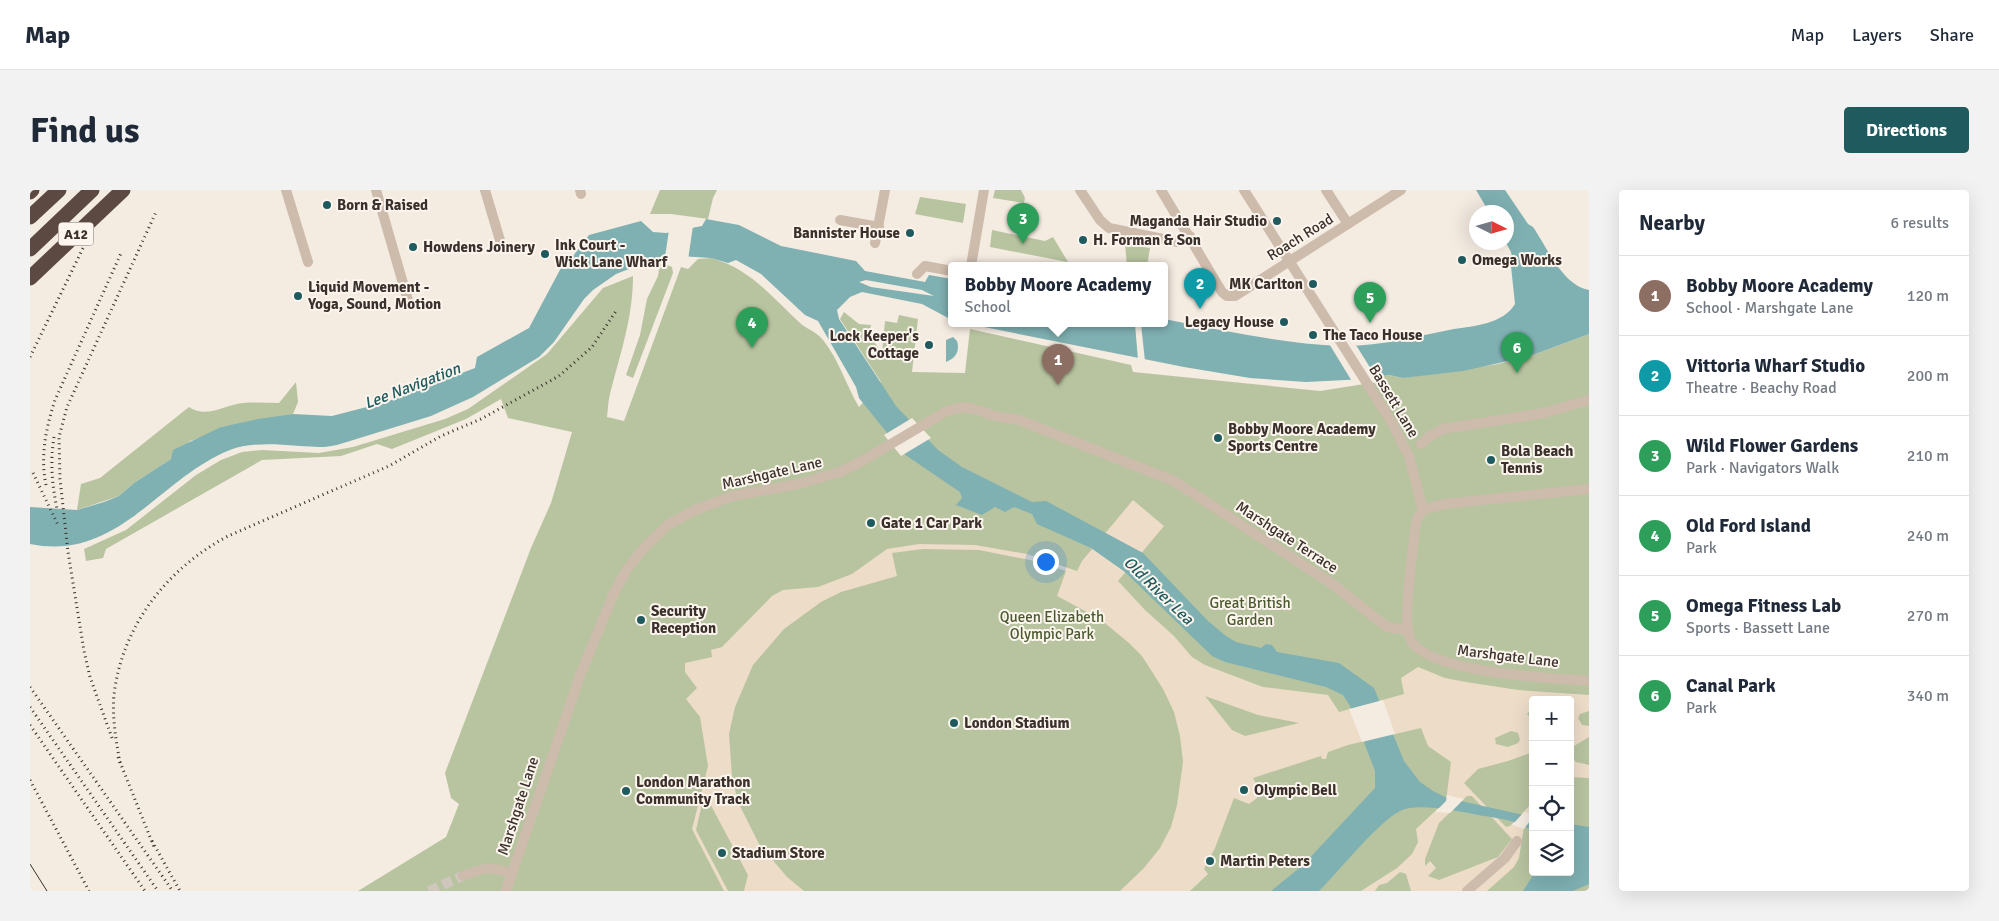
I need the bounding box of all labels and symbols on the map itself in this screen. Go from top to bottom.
place label: Born & Raised [337,196,428,214]
marker: Born & Raised [321,199,333,211]
pin: 3 [1007,203,1039,244]
north arrow [1469,205,1514,250]
street label: Roach Road [1264,210,1337,264]
place label: Maganda Hair Studio [1129,212,1267,230]
marker: Maganda Hair Studio [1271,215,1283,227]
road number: A12 [58,223,94,246]
place label: Bannister House [793,224,900,242]
marker: Bannister House [904,227,916,239]
place label: H. Forman & Son [1093,231,1201,249]
marker: H. Forman & Son [1077,234,1089,246]
place label: Ink Court - Wick Lane Wharf [555,236,669,271]
place label: Howdens Joinery [423,238,536,256]
marker: Howdens Joinery [407,241,419,253]
marker: Ink Court - Wick Lane Wharf [539,248,551,260]
place label: Omega Works [1472,251,1562,269]
marker: Omega Works [1456,254,1468,266]
pin: 2 [1184,268,1216,309]
place label: MK Carlton [1229,275,1303,293]
place label: Liquid Movement - Yoga, Sound, Motion [307,278,441,313]
marker: MK Carlton [1307,278,1319,290]
pin: 5 [1354,282,1386,323]
marker: Liquid Movement - Yoga, Sound, Motion [292,290,304,302]
pin: 4 [736,307,768,348]
place label: Legacy House [1185,313,1274,331]
marker: Legacy House [1278,316,1290,328]
place label: The Taco House [1323,326,1422,344]
place label: Lock Keeper's Cottage [830,327,919,362]
marker: The Taco House [1307,329,1319,341]
pin: 6 [1501,332,1533,373]
marker: Lock Keeper's Cottage [923,339,935,351]
pin: 1 [1042,344,1074,385]
water label: Lee Navigation [362,358,464,413]
street label: Bassett Lane [1365,361,1423,441]
place label: Bobby Moore Academy Sports Centre [1228,420,1376,455]
marker: Bobby Moore Academy Sports Centre [1212,432,1224,444]
place label: Bola Beach Tennis [1501,442,1573,477]
street label: Marshgate Lane [720,453,824,493]
marker: Bola Beach Tennis [1485,454,1497,466]
street label: Marshgate Terrace [1233,497,1341,577]
place label: Gate 1 Car Park [881,514,982,532]
marker: Gate 1 Car Park [865,517,877,529]
your location [1033,549,1059,575]
water label: Old River Lea [1119,552,1198,630]
park label: Great British Garden [1209,594,1291,629]
place label: Security Reception [651,602,716,637]
park label: Queen Elizabeth Olympic Park [1000,608,1104,643]
marker: Security Reception [635,614,647,626]
street label: Marshgate Lane [1456,641,1560,671]
place label: London Stadium [964,714,1070,732]
marker: London Stadium [948,717,960,729]
street label: Marshgate Lane [494,755,542,857]
place label: London Marathon Community Track [636,773,751,808]
place label: Olympic Bell [1254,781,1337,799]
marker: Olympic Bell [1238,784,1250,796]
marker: London Marathon Community Track [620,785,632,797]
place label: Stadium Store [732,844,825,862]
marker: Stadium Store [716,847,728,859]
place label: Martin Peters [1220,852,1310,870]
marker: Martin Peters [1204,855,1216,867]

